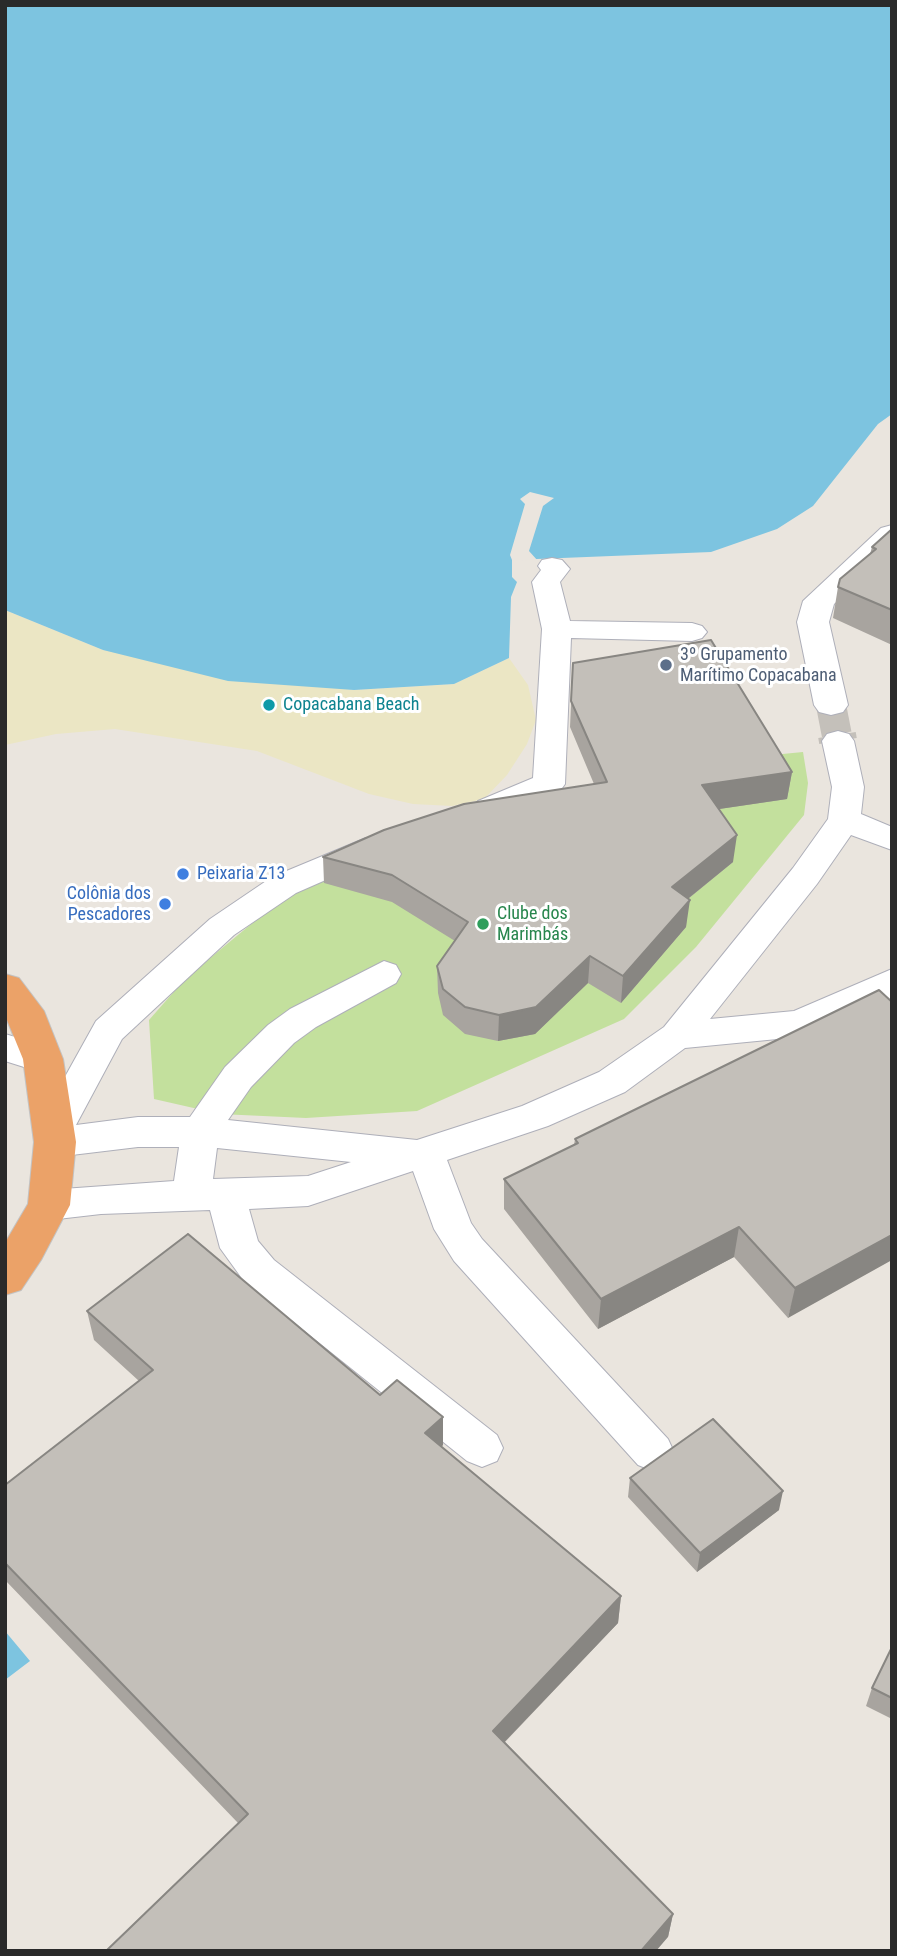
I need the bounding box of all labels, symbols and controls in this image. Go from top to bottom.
place label: 3º Grupamento Marítimo Copacabana [680,644,837,686]
marker: 3º Grupamento Marítimo Copacabana [658,657,674,673]
place label: Copacabana Beach [283,694,420,716]
marker: Copacabana Beach [261,697,277,713]
place label: Peixaria Z13 [197,863,286,885]
marker: Peixaria Z13 [175,866,191,882]
place label: Colônia dos Pescadores [67,883,151,926]
marker: Colônia dos Pescadores [157,896,173,912]
place label: Clube dos Marimbás [497,903,568,946]
marker: Clube dos Marimbás [475,916,491,932]

